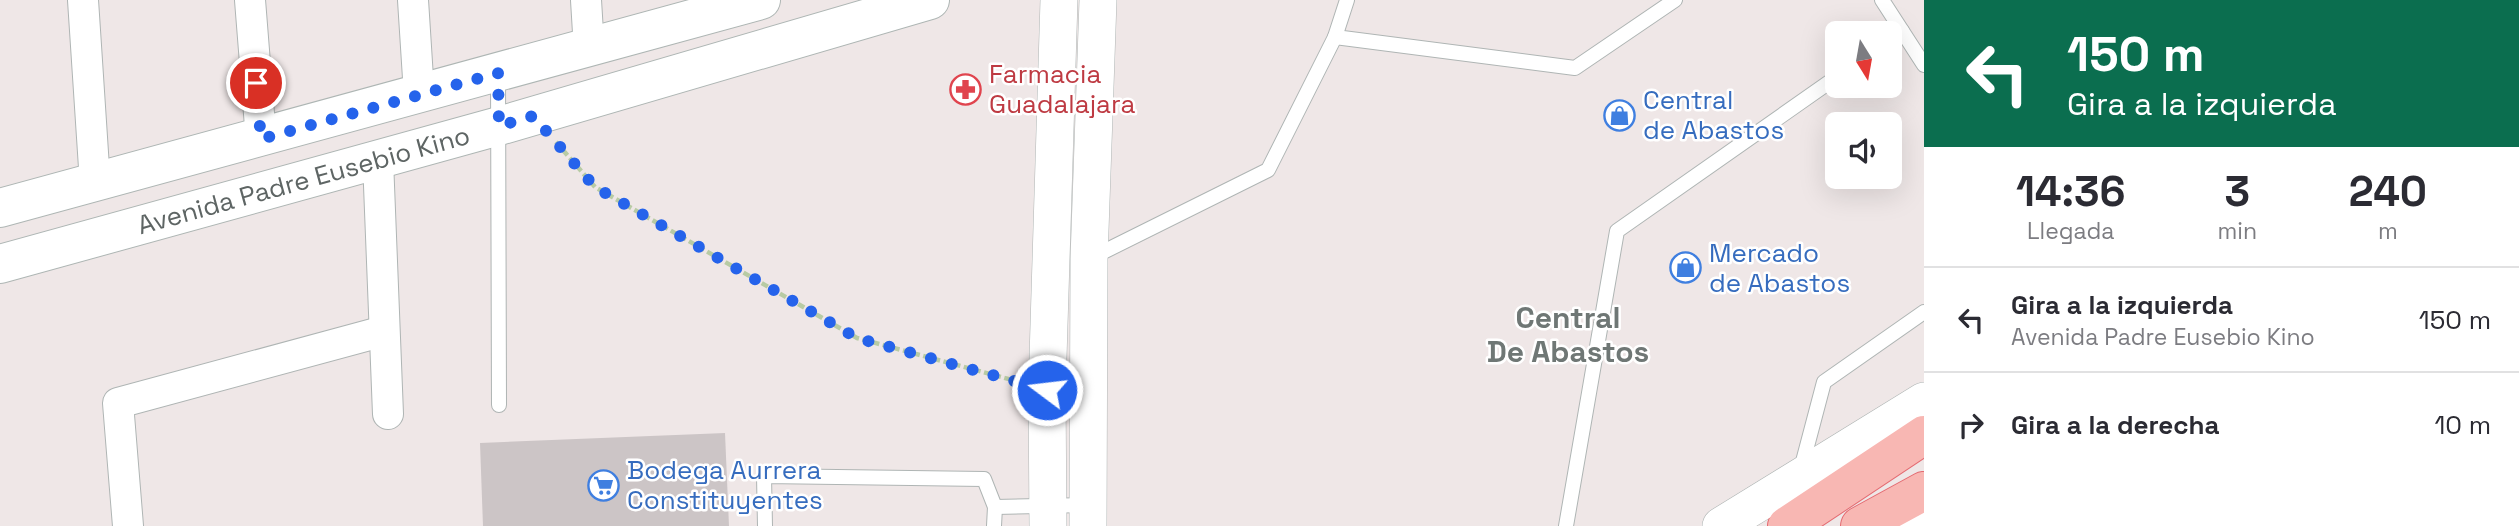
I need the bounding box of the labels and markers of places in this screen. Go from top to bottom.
pin [226,53,286,113]
place label: Farmacia Guadalajara [989,57,1135,121]
pharmacy icon: Farmacia Guadalajara [949,72,983,106]
place label: Central de Abastos [1643,83,1784,147]
shop icon: Central de Abastos [1603,98,1637,132]
place label: Mercado de Abastos [1709,236,1850,300]
shop icon: Mercado de Abastos [1669,251,1703,285]
place label: Bodega Aurrera Constituyentes [627,453,823,517]
supermarket icon: Bodega Aurrera Constituyentes [587,468,621,502]

